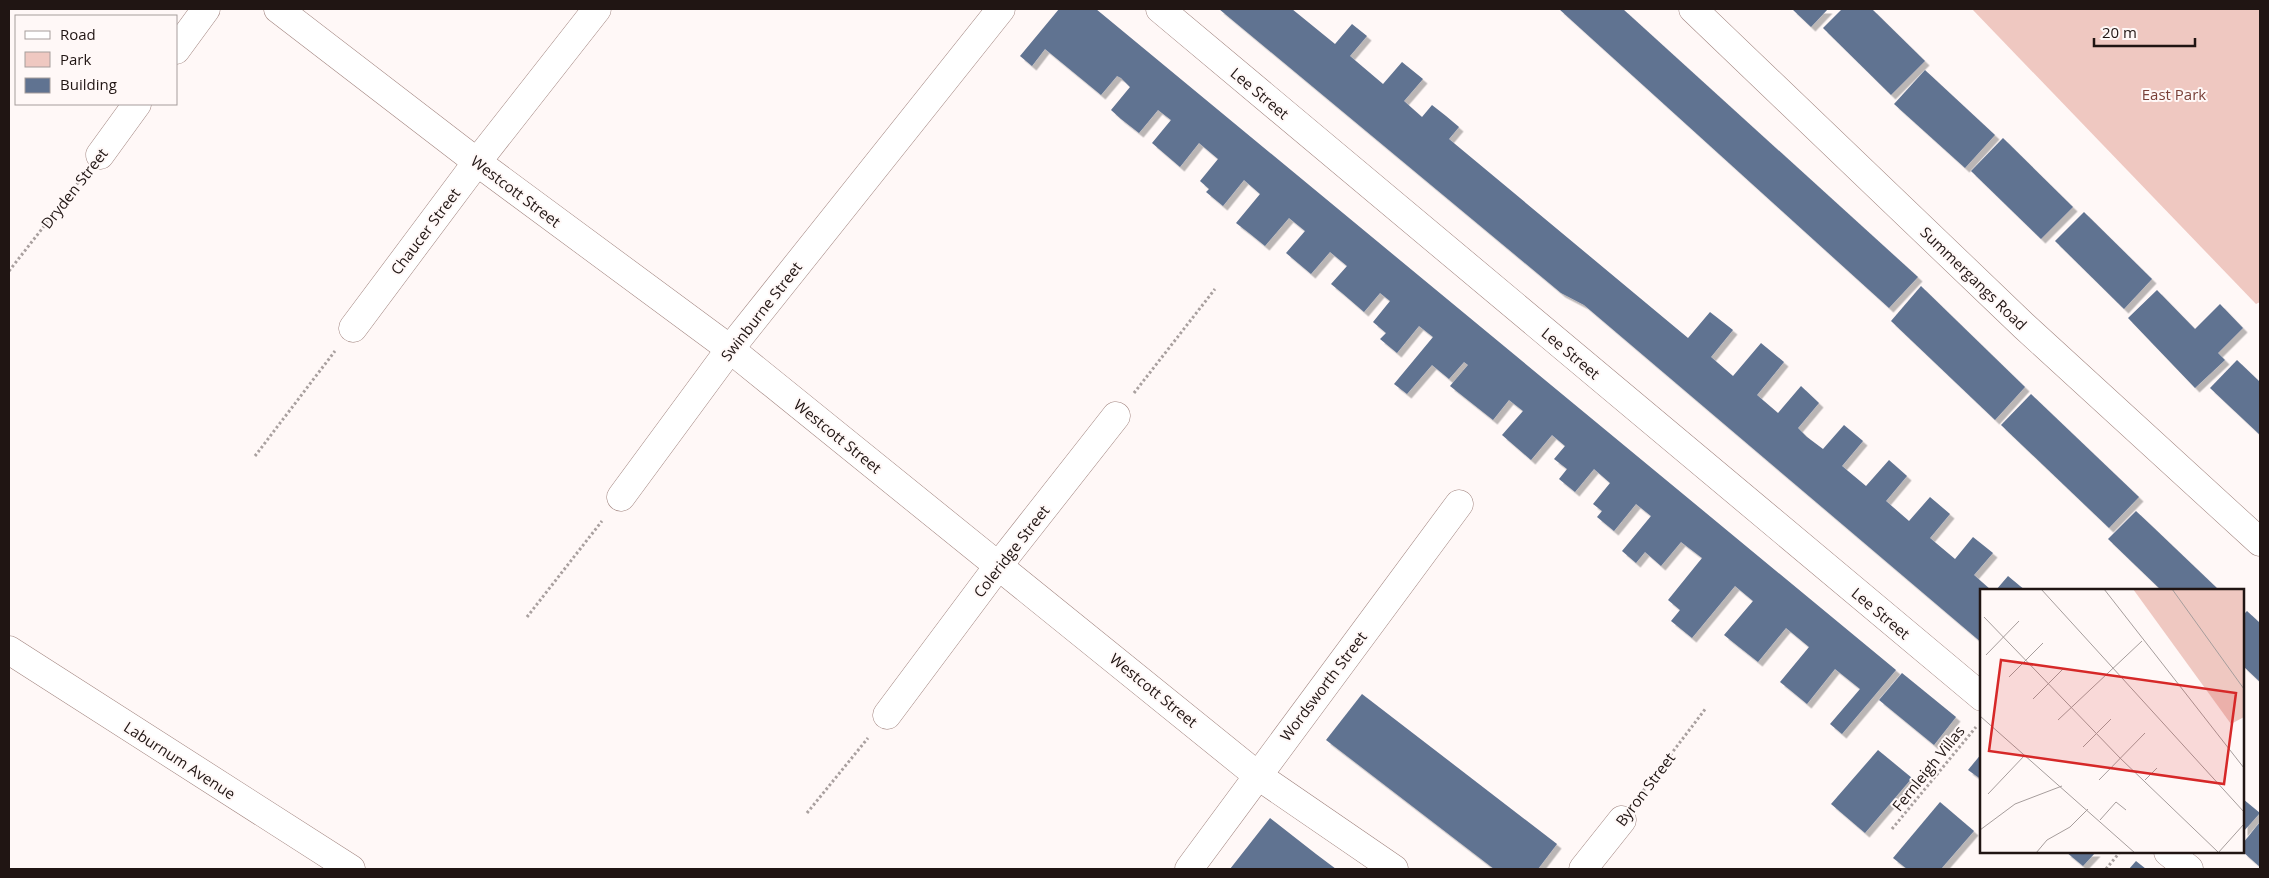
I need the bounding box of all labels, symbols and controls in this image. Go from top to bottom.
legend [15,15,178,105]
scale bar [2094,15,2195,47]
text: 20 m [2102,22,2137,42]
text: Road [60,24,96,44]
text: Park [60,49,91,69]
street label: Lee Street [1227,63,1293,123]
text: Building [60,74,117,94]
park label: East Park [2142,84,2206,104]
street label: Dryden Street [36,144,112,232]
street label: Westcott Street [467,151,565,231]
street label: Chaucer Street [386,184,464,278]
street label: Summergangs Road [1917,222,2031,334]
street label: Swinburne Street [716,257,806,365]
street label: Lee Street [1538,323,1604,383]
street label: Westcott Street [790,394,886,478]
street label: Coleridge Street [969,501,1053,601]
street label: Lee Street [1848,583,1914,643]
inset map [1980,589,2244,853]
street label: Wordsworth Street [1275,627,1371,745]
street label: Westcott Street [1106,648,1202,732]
street label: Laburnum Avenue [120,716,240,804]
street label: Fernleigh Villas [1887,721,1969,815]
street label: Byron Street [1611,748,1679,830]

